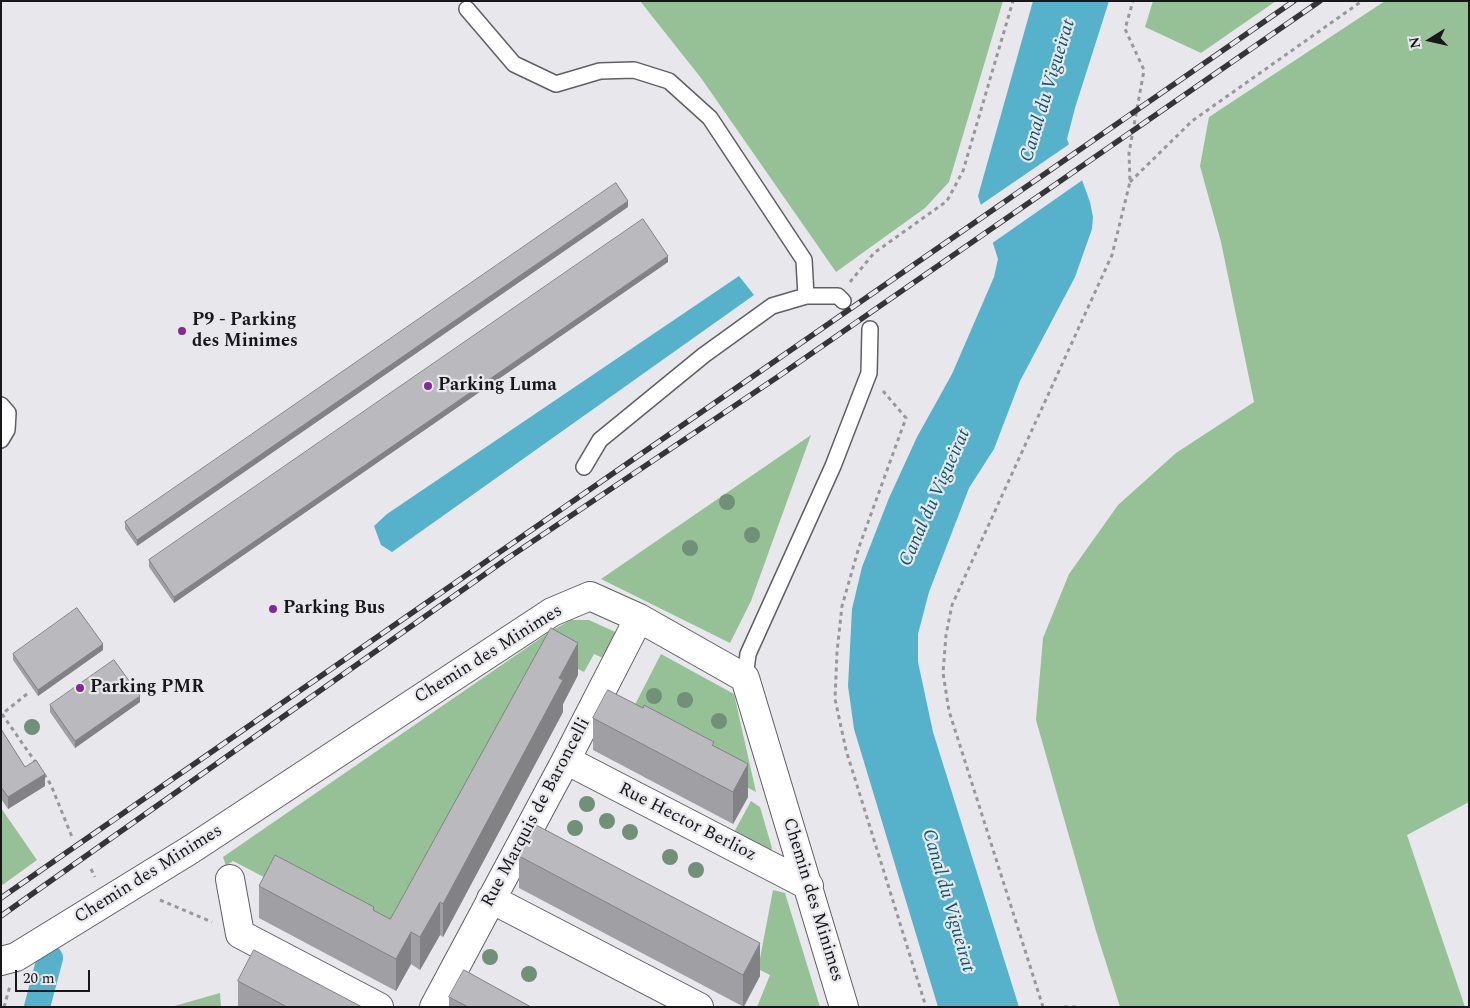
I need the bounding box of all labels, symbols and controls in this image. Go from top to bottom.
north arrow [1405,15,1455,65]
water label: Canal du Vigueirat [1016,17,1082,165]
text: N [1403,35,1426,50]
place label: P9 - Parking des Minimes [192,310,298,352]
marker: P9 - Parking des Minimes [176,325,188,337]
place label: Parking Luma [438,375,557,397]
marker: Parking Luma [422,380,434,392]
water label: Canal du Vigueirat [896,426,976,570]
place label: Parking Bus [283,598,385,620]
street label: Chemin des Minimes [411,601,567,709]
marker: Parking Bus [267,603,279,615]
place label: Parking PMR [90,677,204,699]
marker: Parking PMR [74,682,86,694]
street label: Rue Marquis de Baroncelli [478,715,596,911]
street label: Rue Hector Berlioz [614,779,760,867]
street label: Chemin des Minimes [777,815,847,985]
street label: Chemin des Minimes [71,821,227,929]
water label: Canal du Vigueirat [916,827,978,975]
scale bar [18,960,92,992]
text: 20 m [23,967,55,990]

